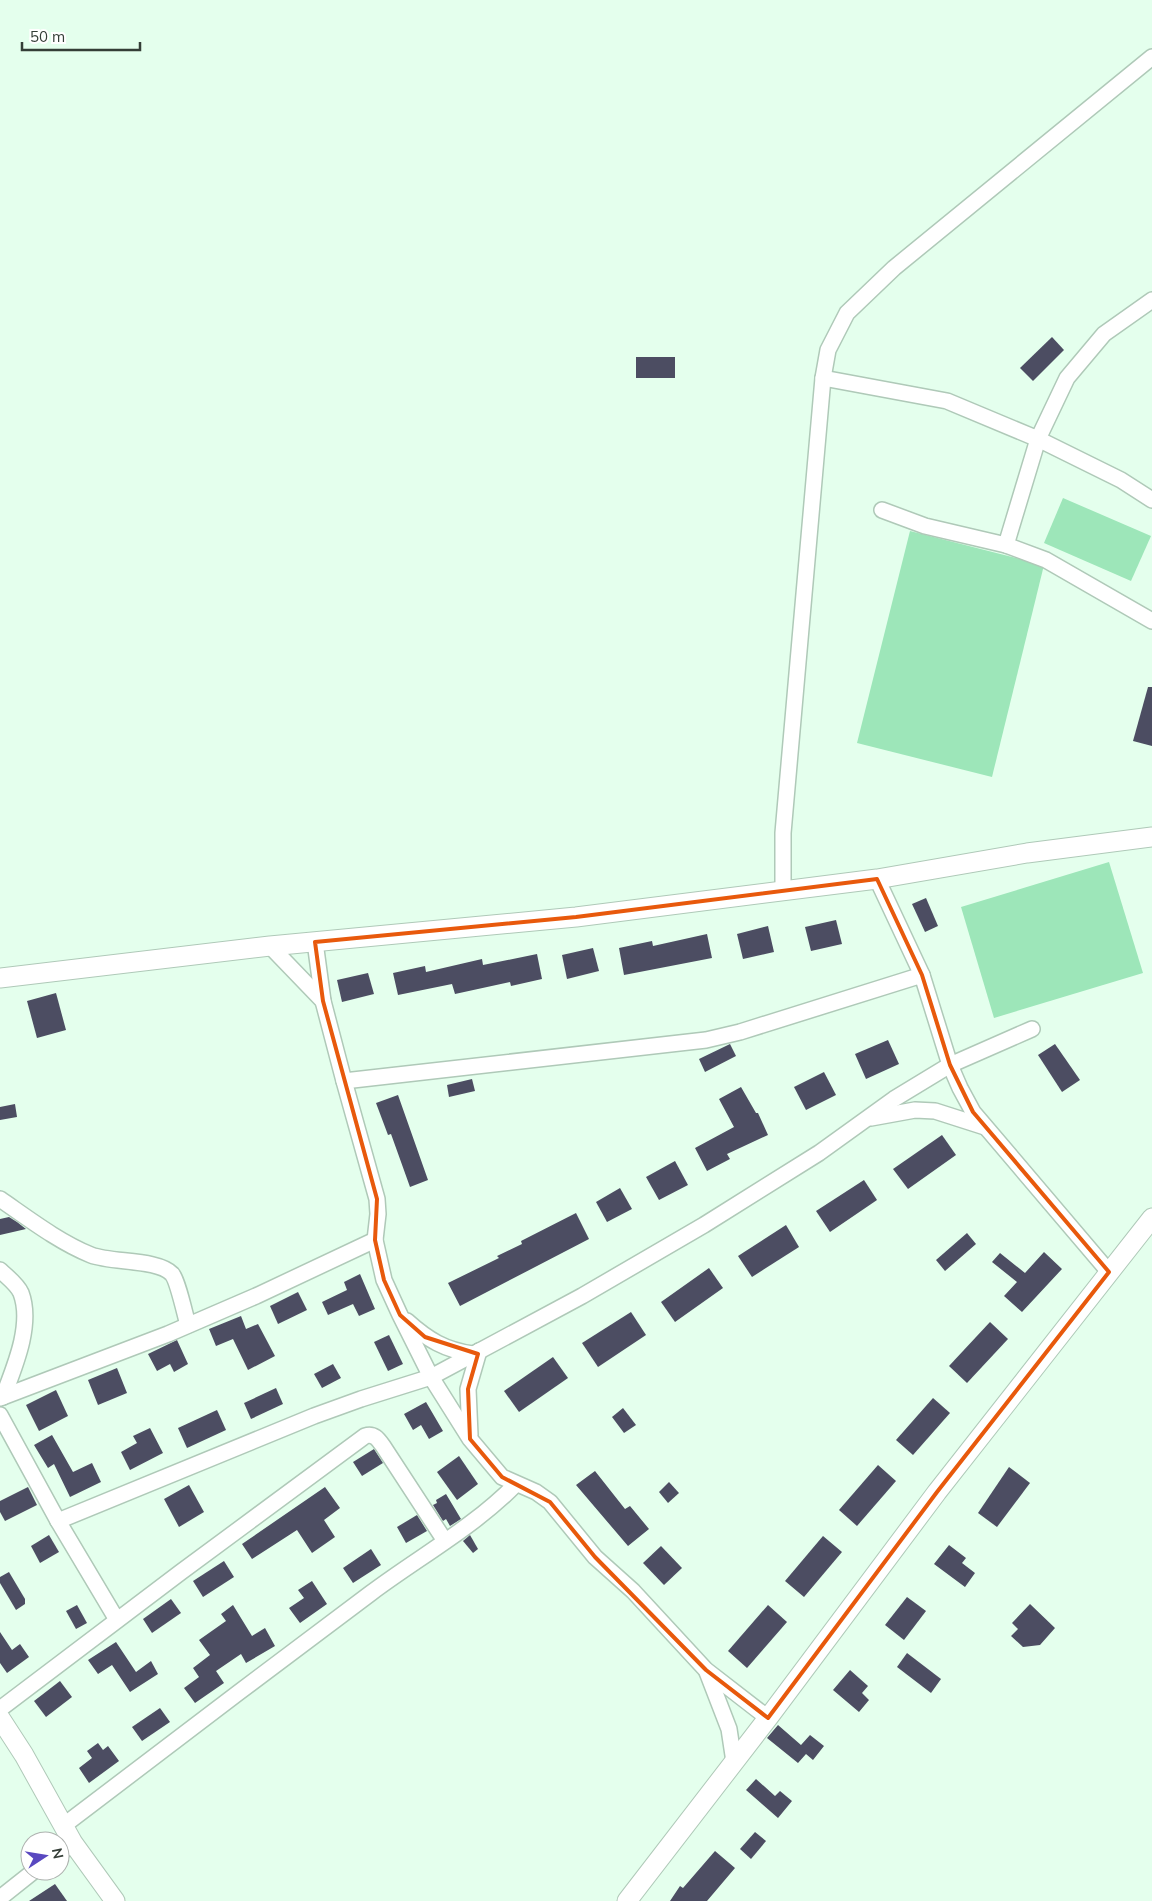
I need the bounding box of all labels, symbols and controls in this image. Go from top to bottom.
scale bar [22,20,140,52]
text: 50 m [30,27,65,46]
north arrow [20,1831,70,1881]
text: N [48,1846,68,1860]

